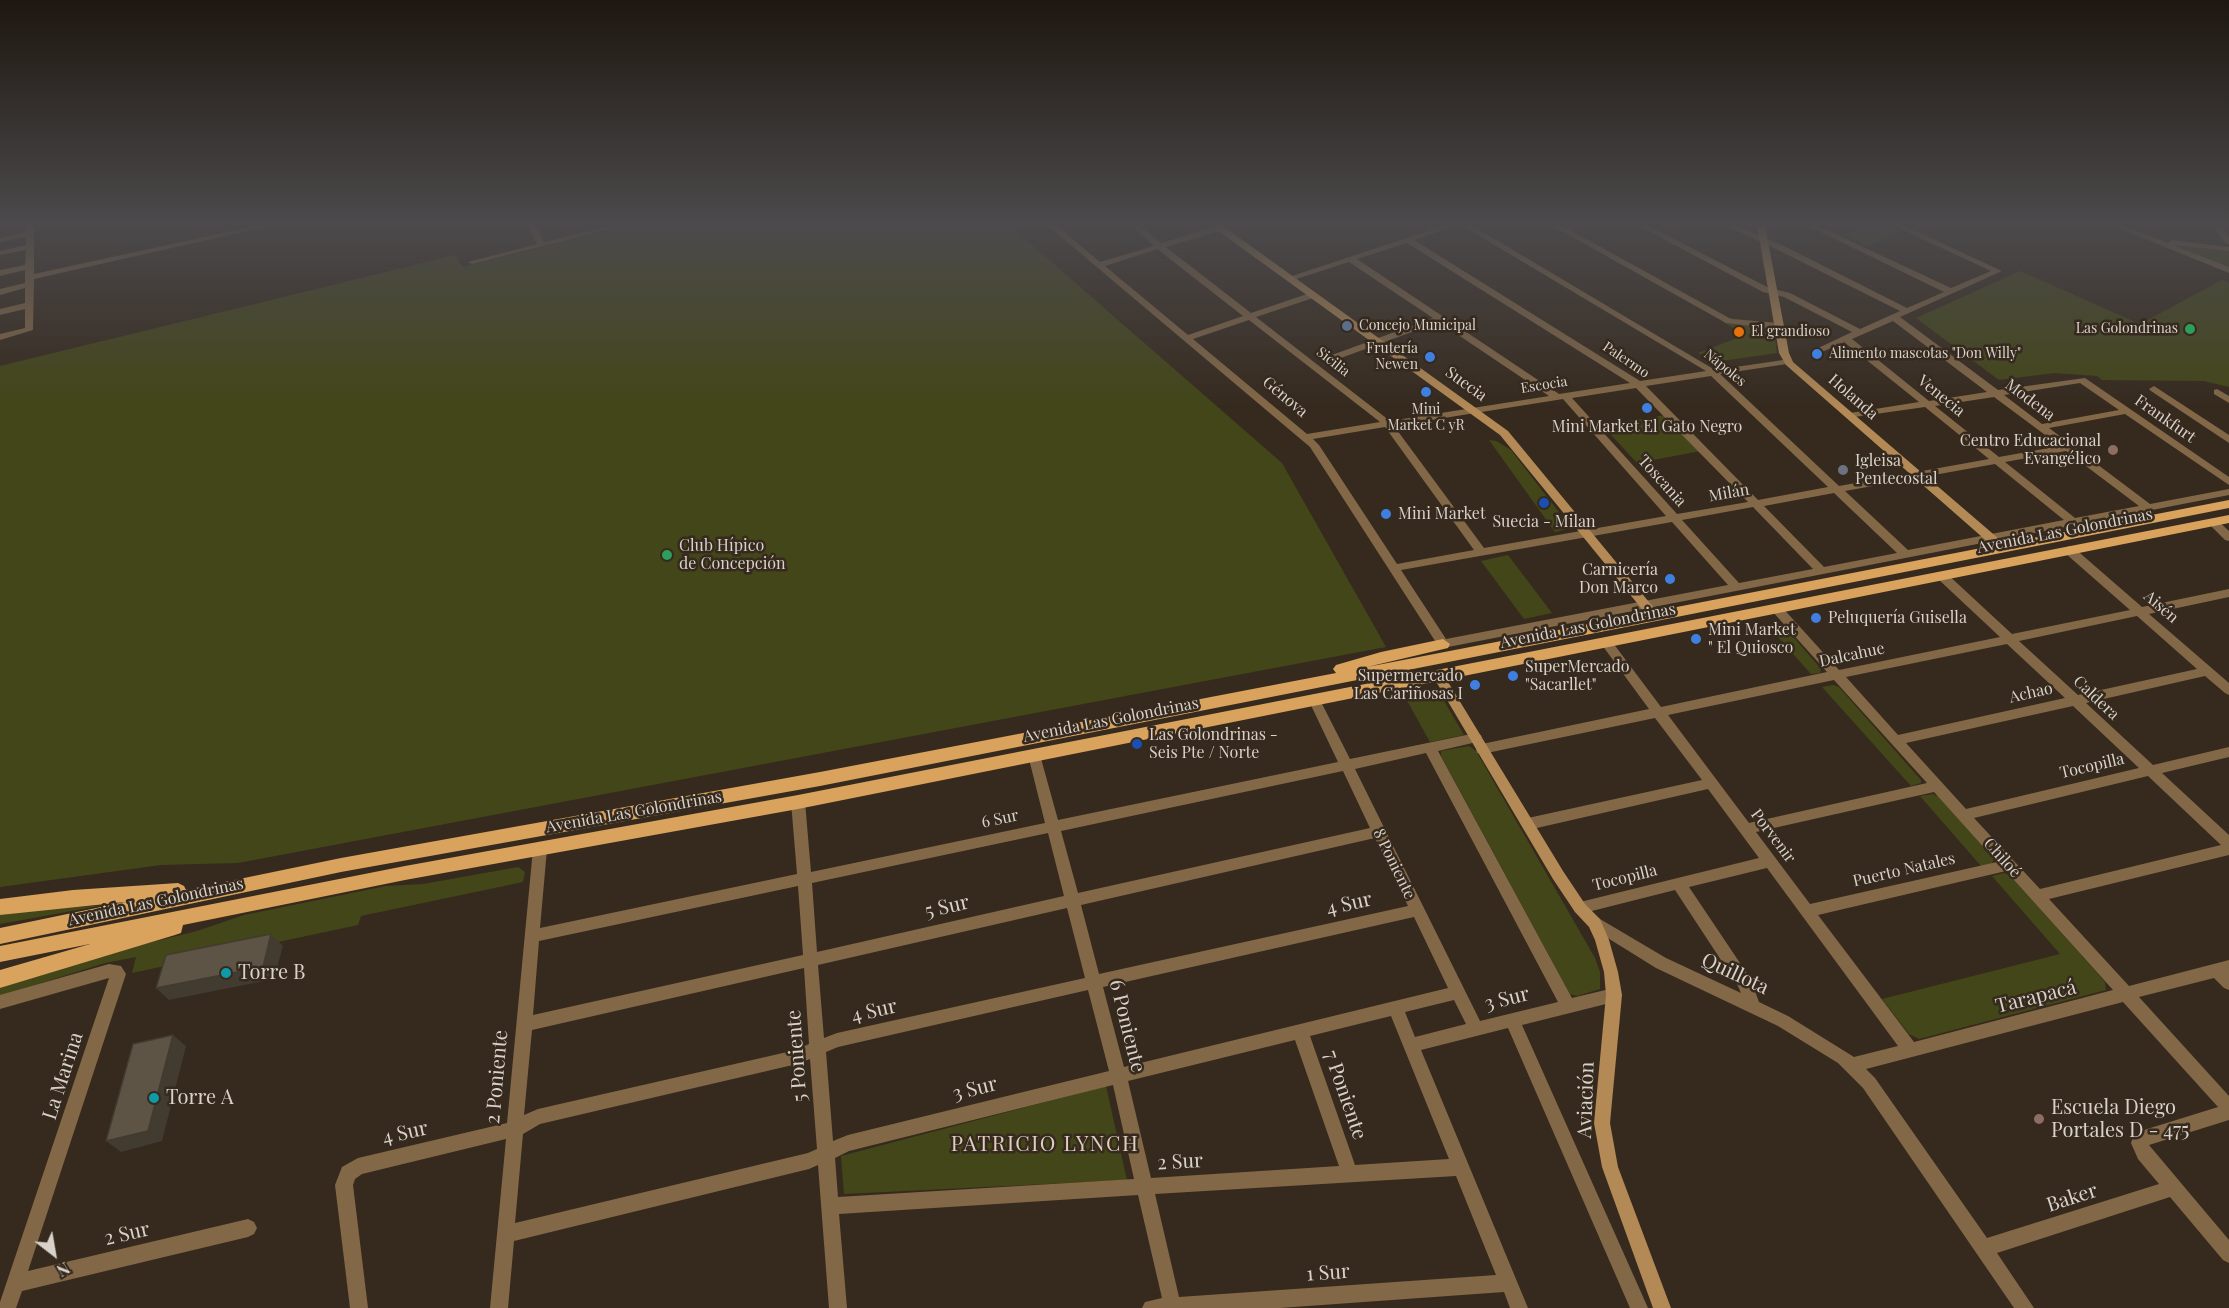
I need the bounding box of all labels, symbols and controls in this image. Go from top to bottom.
place label: Concejo Municipal [1359,318,1476,334]
marker: Concejo Municipal [1340,319,1354,333]
place label: Las Golondrinas [2076,321,2178,337]
marker: Las Golondrinas [2183,322,2197,336]
place label: El grandioso [1751,324,1830,340]
marker: El grandioso [1732,325,1746,339]
street label: Palermo [1600,338,1652,382]
place label: Frutería Newen [1366,341,1418,374]
street label: Sicilia [1313,344,1353,380]
street label: Nápoles [1701,346,1749,390]
place label: Alimento mascotas "Don Willy" [1829,346,2021,362]
marker: Alimento mascotas "Don Willy" [1810,347,1824,361]
marker: Frutería Newen [1423,350,1437,364]
street label: Suecia [1442,363,1490,405]
street label: Holanda [1824,370,1882,424]
street label: Venecia [1913,371,1969,421]
street label: Génova [1258,373,1312,421]
street label: Escocia [1519,373,1569,397]
street label: Modena [2001,375,2059,425]
marker: Mini Market C yR [1419,385,1433,399]
street label: Frankfurt [2131,391,2199,447]
marker: Mini Market El Gato Negro [1640,401,1654,415]
place label: Mini Market C yR [1388,402,1464,434]
place label: Mini Market El Gato Negro [1552,417,1742,437]
place label: Centro Educacional Evangélico [1960,431,2101,469]
marker: Centro Educacional Evangélico [2106,443,2120,457]
street label: Toscania [1634,451,1690,511]
place label: Igleisa Pentecostal [1855,451,1937,489]
marker: Igleisa Pentecostal [1836,463,1850,477]
street label: Milán [1707,480,1751,506]
marker: Suecia - Milan [1537,496,1551,510]
place label: Mini Market [1398,504,1486,524]
street label: Avenida Las Golondrinas [1976,505,2154,557]
marker: Mini Market [1379,507,1393,521]
place label: Suecia - Milan [1492,512,1596,532]
place label: Club Hípico de Concepción [679,536,786,574]
marker: Club Hípico de Concepción [660,548,674,562]
place label: Carnicería Don Marco [1579,560,1658,598]
marker: Carnicería Don Marco [1663,572,1677,586]
street label: Aisén [2140,587,2182,627]
street label: Avenida Las Golondrinas [1499,600,1677,652]
place label: Peluquería Guisella [1828,608,1967,628]
marker: Peluquería Guisella [1809,611,1823,625]
place label: Mini Market " El Quiosco [1708,620,1796,658]
marker: Mini Market " El Quiosco [1689,632,1703,646]
street label: Dalcahue [1818,639,1886,671]
place label: SuperMercado "Sacarllet" [1525,657,1630,695]
place label: Supermercado Las Cariñosas I [1354,666,1463,704]
marker: SuperMercado "Sacarllet" [1506,669,1520,683]
street label: Caldera [2069,672,2123,724]
marker: Supermercado Las Cariñosas I [1468,678,1482,692]
street label: Achao [2007,679,2055,707]
street label: Avenida Las Golondrinas [1022,694,1200,746]
place label: Las Golondrinas - Seis Pte / Norte [1149,725,1278,763]
marker: Las Golondrinas - Seis Pte / Norte [1130,737,1144,751]
street label: Tocopilla [2058,749,2126,783]
street label: Avenida Las Golondrinas [545,787,723,837]
street label: Porvenir [1747,805,1799,867]
street label: 6 Sur [980,806,1020,832]
street label: 8 Poniente [1369,826,1419,902]
street label: Chiloé [1979,834,2025,882]
street label: Puerto Natales [1851,849,1957,891]
street label: Tocopilla [1591,861,1659,895]
street label: Avenida Las Golondrinas [67,874,245,930]
street label: 4 Sur [1324,887,1374,921]
street label: 5 Sur [923,890,971,924]
street label: Quillota [1698,948,1772,1000]
place label: Torre B [238,961,305,985]
marker: Torre B [219,966,233,980]
street label: Tarapacá [1993,975,2079,1019]
street label: 6 Poniente [1104,977,1150,1075]
street label: 3 Sur [1482,982,1532,1016]
street label: 4 Sur [849,994,899,1028]
street label: 5 Poniente [782,1009,812,1103]
street label: La Marina [38,1029,88,1123]
street label: 2 Poniente [481,1029,513,1125]
street label: 7 Poniente [1319,1047,1371,1143]
street label: Aviación [1573,1061,1599,1139]
street label: 3 Sur [950,1072,1000,1106]
place label: Torre A [166,1086,234,1110]
marker: Torre A [147,1091,161,1105]
place label: Escuela Diego Portales D - 475 [2051,1096,2189,1143]
marker: Escuela Diego Portales D - 475 [2032,1112,2046,1126]
street label: 4 Sur [380,1116,430,1150]
district label: PATRICIO LYNCH [951,1131,1139,1157]
street label: 2 Sur [1156,1149,1204,1175]
street label: Baker [2044,1179,2100,1217]
street label: 2 Sur [102,1217,152,1251]
north arrow [24,1224,84,1284]
text: N [53,1258,74,1282]
street label: 1 Sur [1305,1260,1351,1286]

